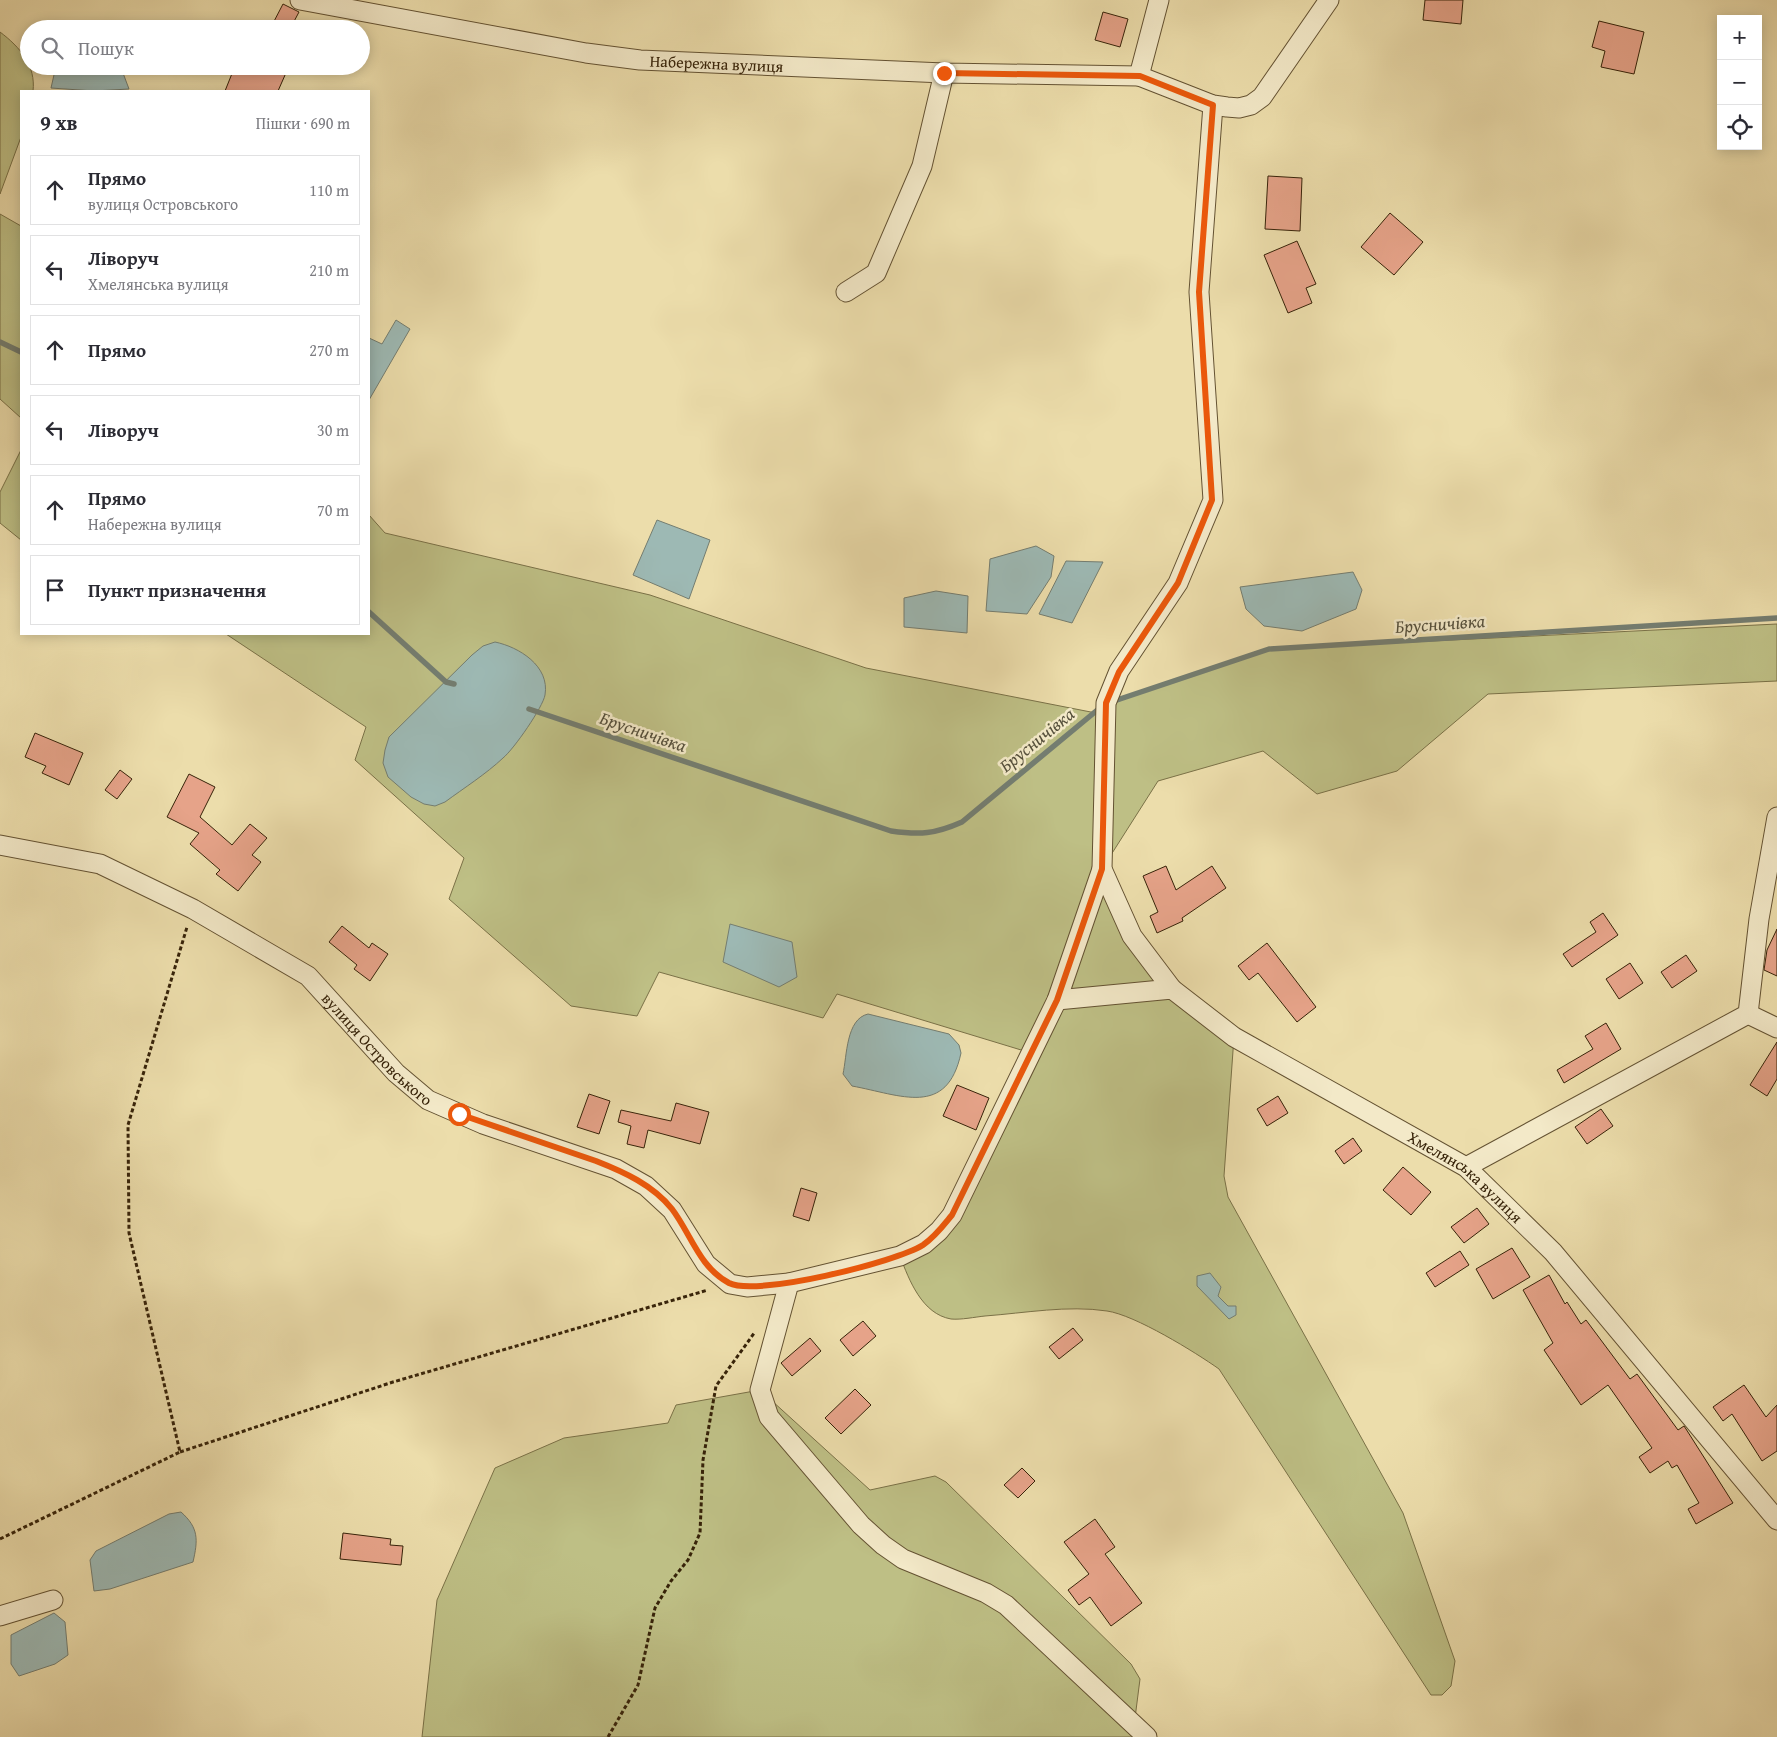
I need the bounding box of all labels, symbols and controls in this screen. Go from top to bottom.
map controls [1717,15,1762,150]
button: + [1717,15,1762,60]
search box [20,20,370,75]
icon: search [38,34,66,62]
text: Пошук [78,34,134,62]
street label: Набережна вулиця [649,48,784,78]
button: − [1717,60,1762,105]
route end [933,62,956,85]
button: locate [1717,105,1762,150]
text: 9 хв [40,107,78,138]
text: Пішки · 690 m [256,111,350,135]
text: Прямо [88,164,146,192]
icon: ahead [41,176,69,204]
text: 110 m [309,178,349,202]
text: вулиця Островського [88,192,238,216]
text: Ліворуч [88,244,159,272]
icon: left [41,256,69,284]
text: 210 m [309,258,349,282]
text: Хмелянська вулиця [88,272,229,296]
icon: ahead [41,336,69,364]
text: Прямо [88,336,146,364]
text: 270 m [309,338,349,362]
icon: left [41,416,69,444]
text: Ліворуч [88,416,159,444]
text: 30 m [317,418,349,442]
text: Прямо [88,484,146,512]
icon: ahead [41,496,69,524]
text: 70 m [317,498,349,522]
text: Набережна вулиця [88,512,222,536]
icon: arrive [41,576,69,604]
text: Пункт призначення [88,576,266,604]
water label: Брусничівка [1394,607,1486,640]
water label: Брусничівка [993,700,1081,778]
water label: Брусничівка [596,704,691,759]
street label: вулиця Островського [316,987,438,1111]
route start [448,1103,471,1126]
street label: Хмелянська вулиця [1403,1125,1528,1228]

